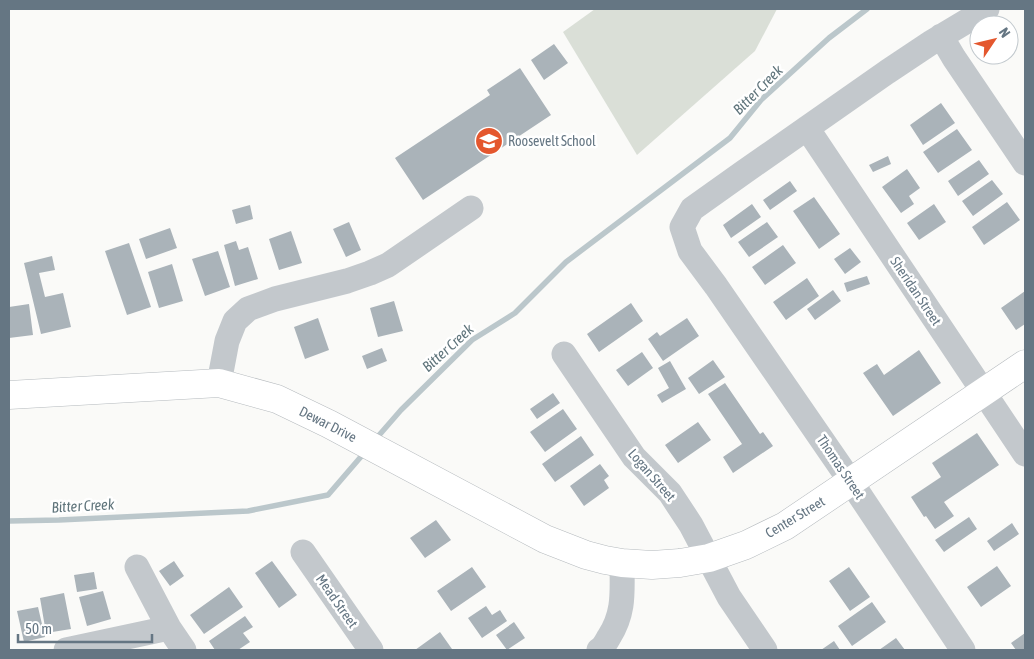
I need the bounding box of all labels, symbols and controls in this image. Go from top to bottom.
north arrow [969,15,1019,65]
text: N [996,25,1014,41]
water label: Bitter Creek [729,61,786,118]
school or university icon: Roosevelt School [474,126,504,156]
place label: Roosevelt School [508,133,596,149]
street label: Sheridan Street [887,254,945,328]
water label: Bitter Creek [419,320,477,375]
street label: Dewar Drive [297,403,359,445]
street label: Thomas Street [814,432,868,502]
street label: Logan Street [625,446,679,504]
street label: Center Street [762,493,828,541]
water label: Bitter Creek [51,495,115,516]
street label: Mead Street [313,571,361,631]
scale bar [18,612,151,644]
text: 50 m [25,620,52,637]

